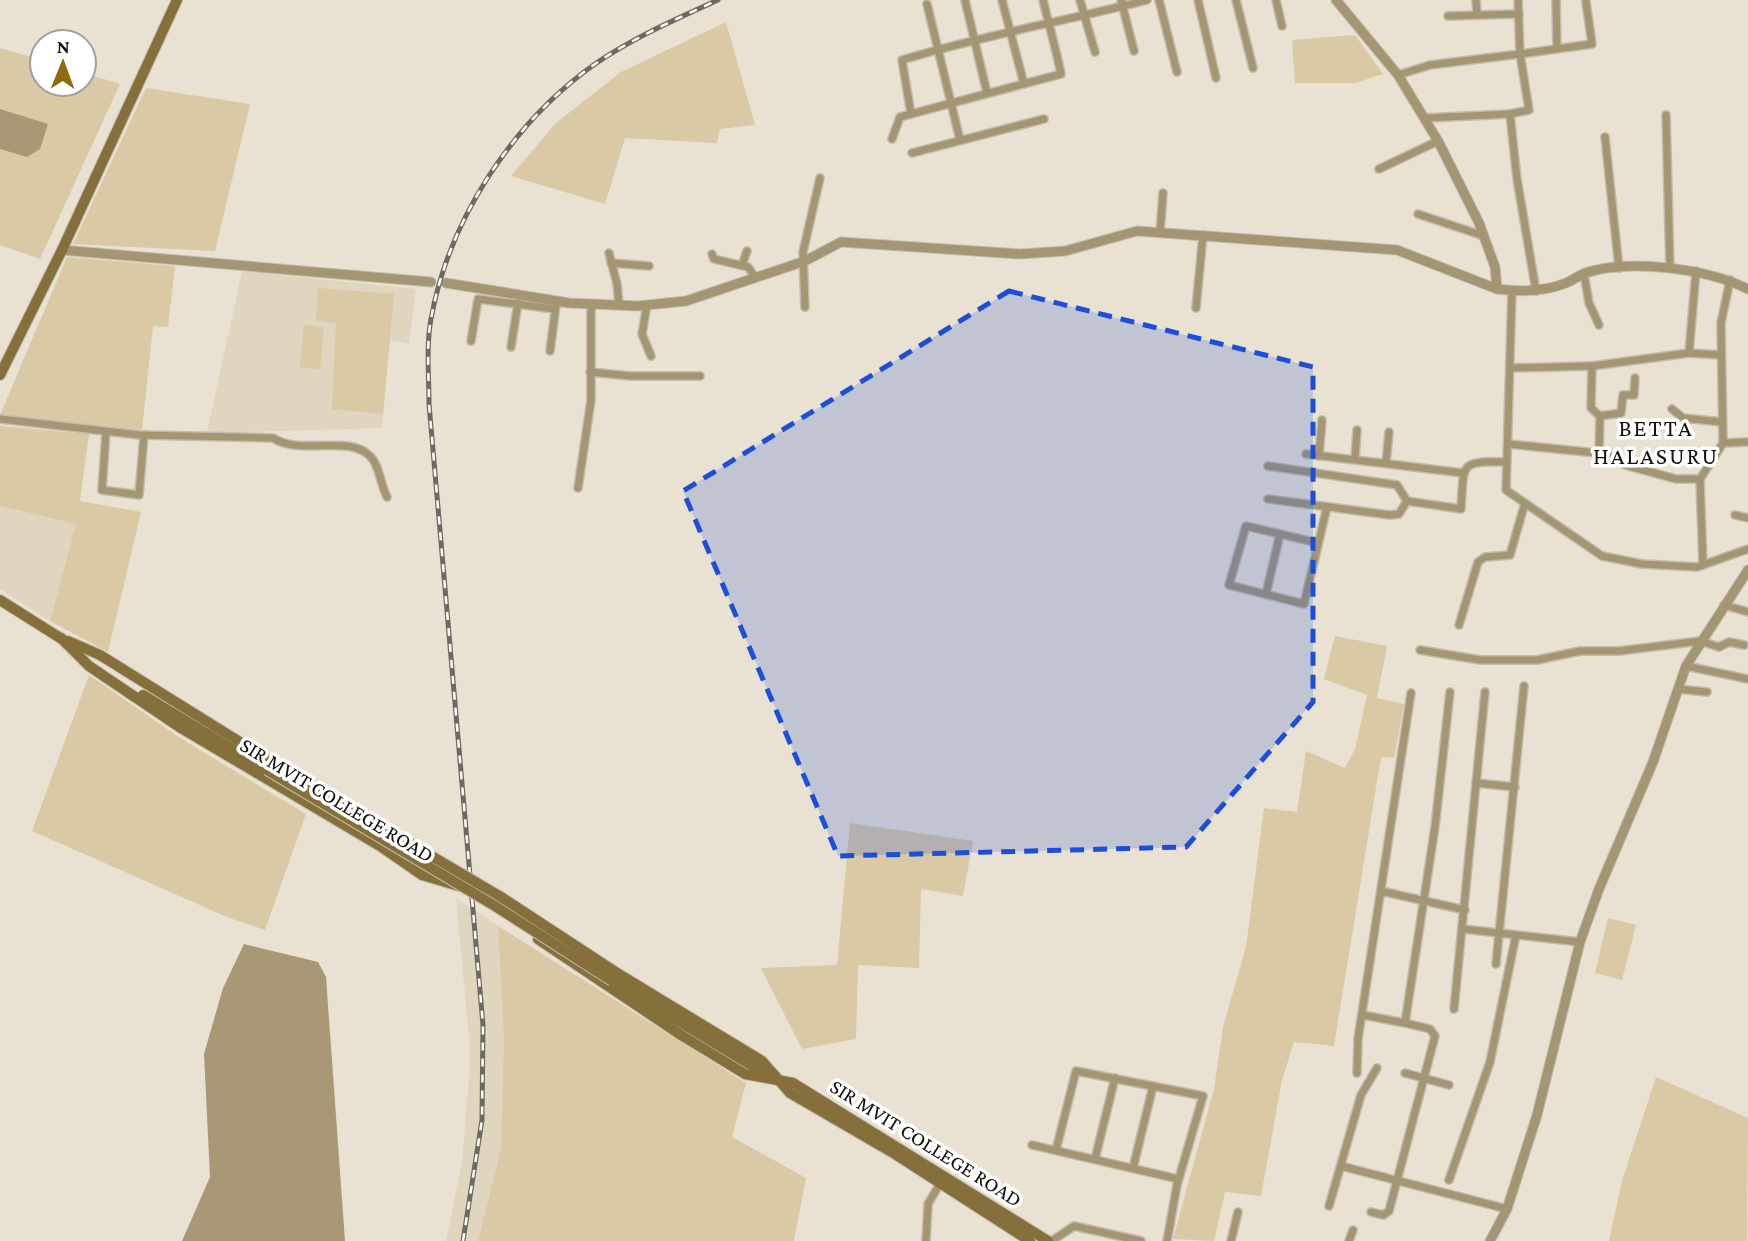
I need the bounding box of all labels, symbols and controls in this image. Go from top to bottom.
north arrow [28,28,98,98]
text: N [57,36,70,57]
district label: BETTA HALASURU [1593,414,1719,469]
street label: SIR MVIT COLLEGE ROAD [236,733,438,867]
street label: SIR MVIT COLLEGE ROAD [826,1074,1026,1212]

